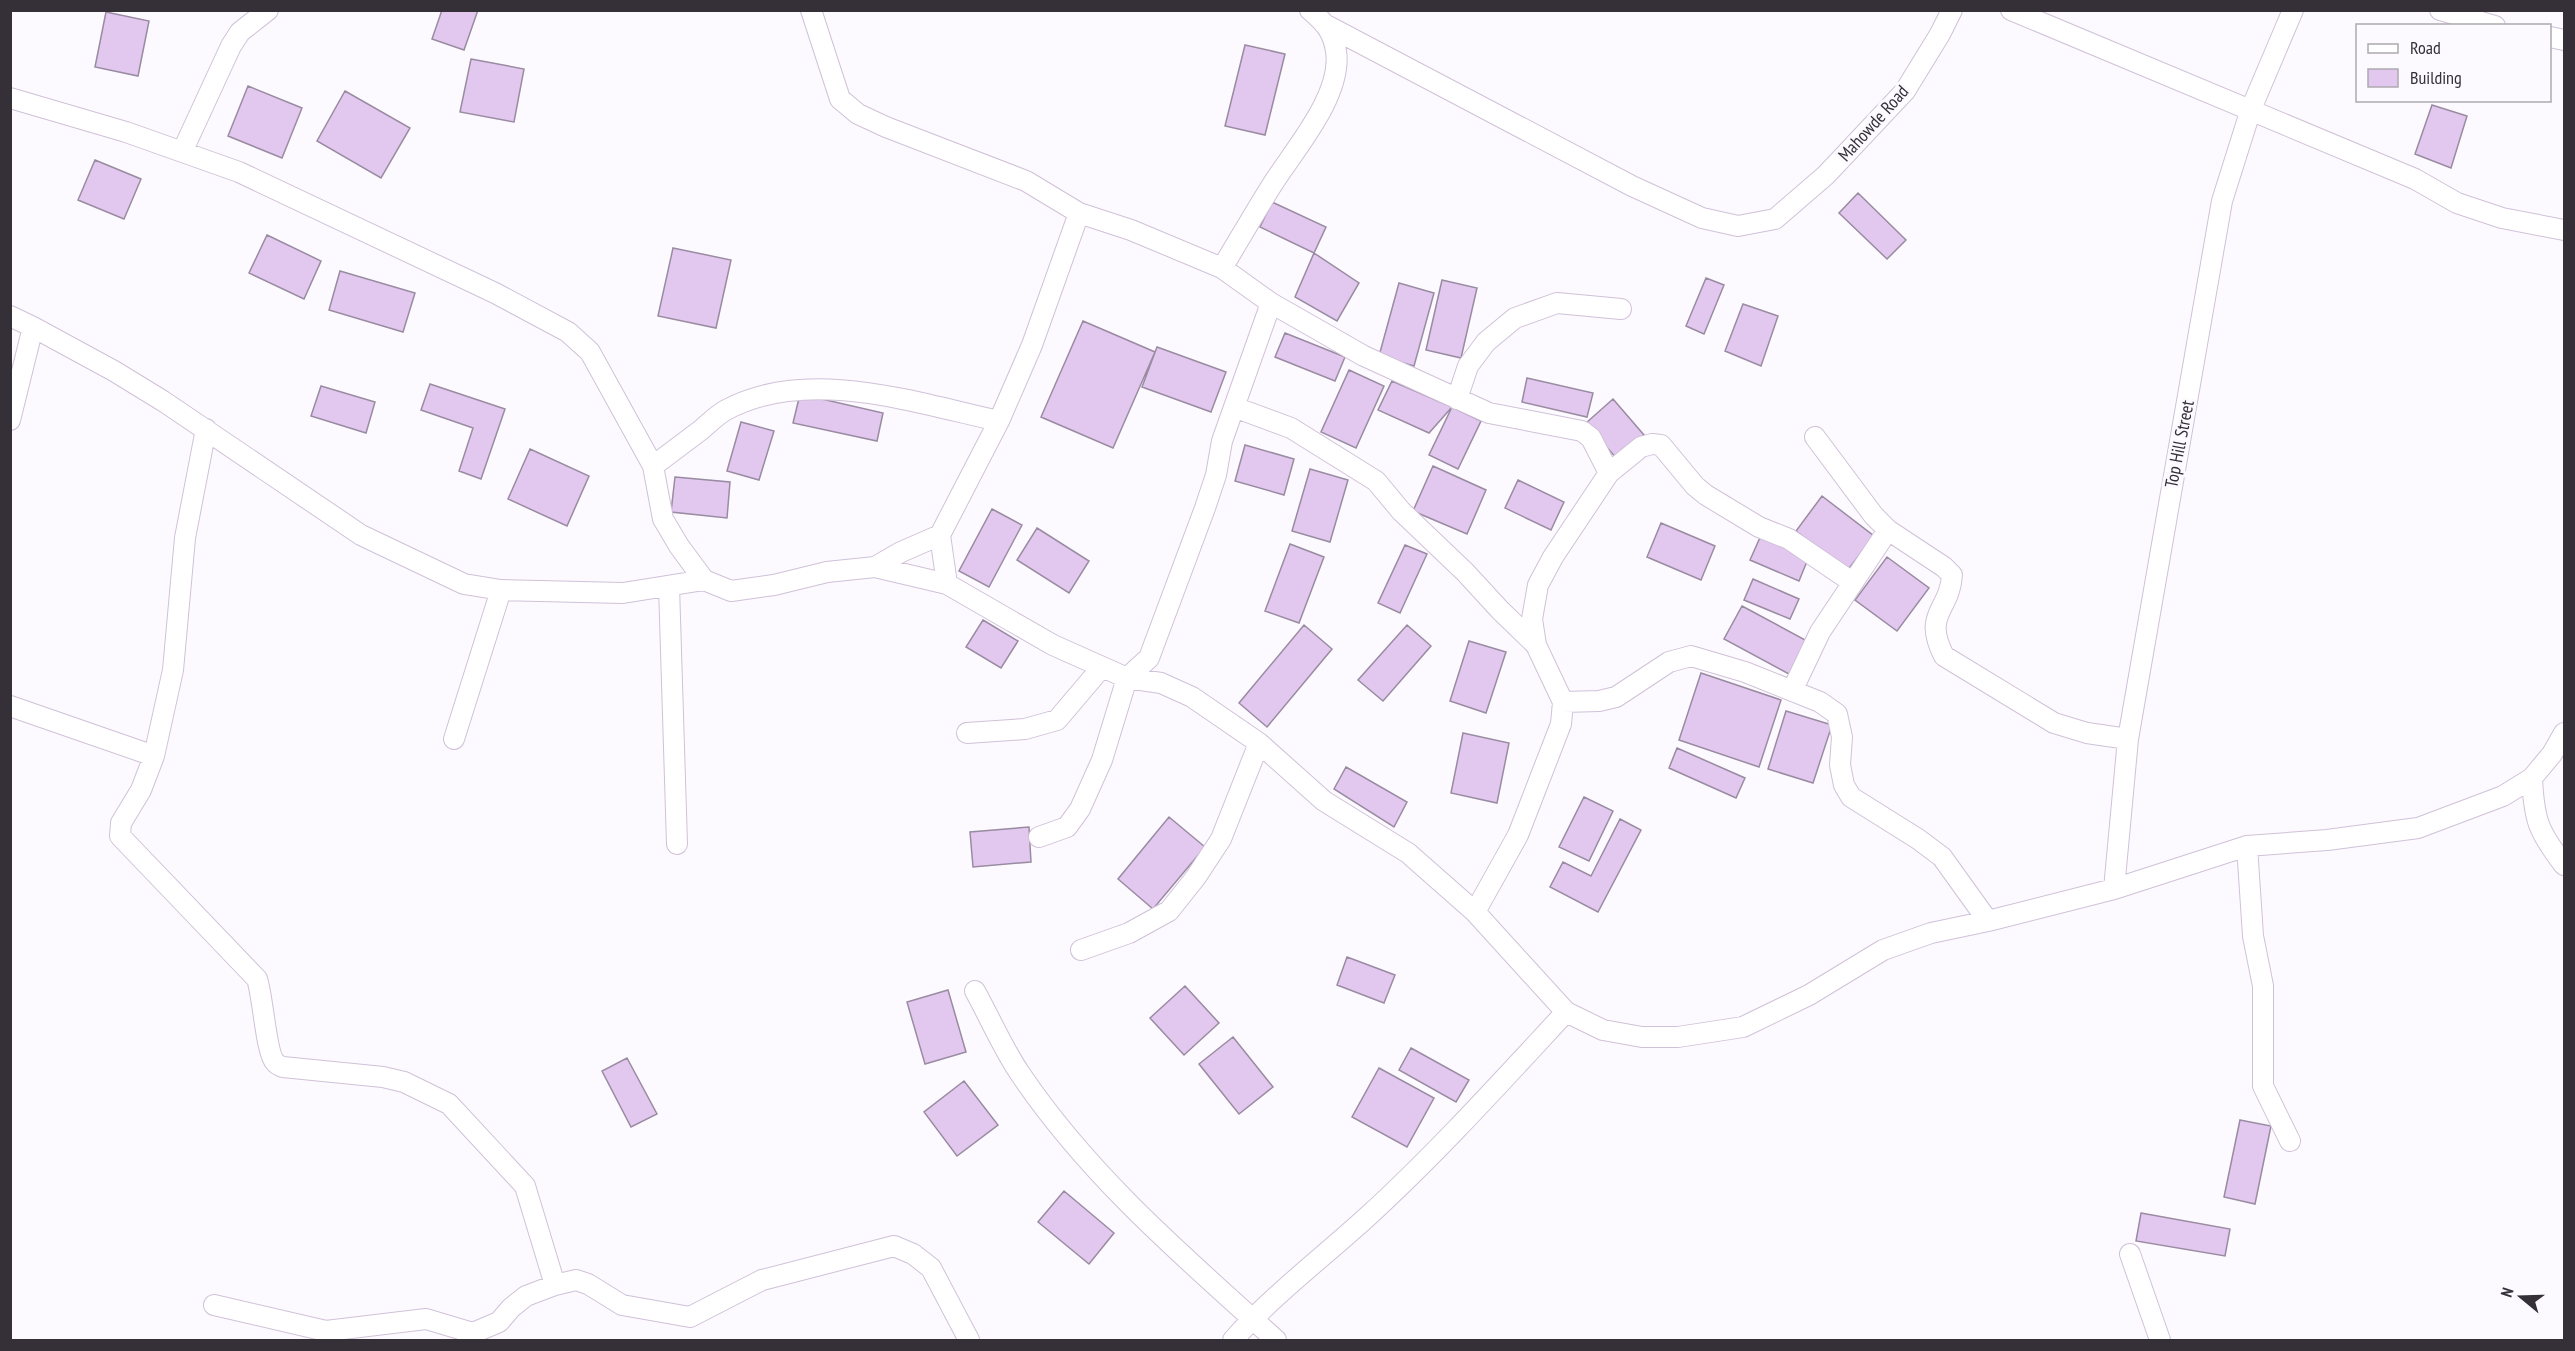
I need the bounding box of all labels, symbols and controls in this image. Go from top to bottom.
legend [2356,24,2551,102]
text: Road [2410,36,2441,59]
text: Building [2410,66,2462,89]
street label: Mahowde Road [1833,80,1913,166]
street label: Top Hill Street [2159,398,2199,490]
north arrow [2491,1267,2551,1327]
text: N [2496,1285,2518,1299]

